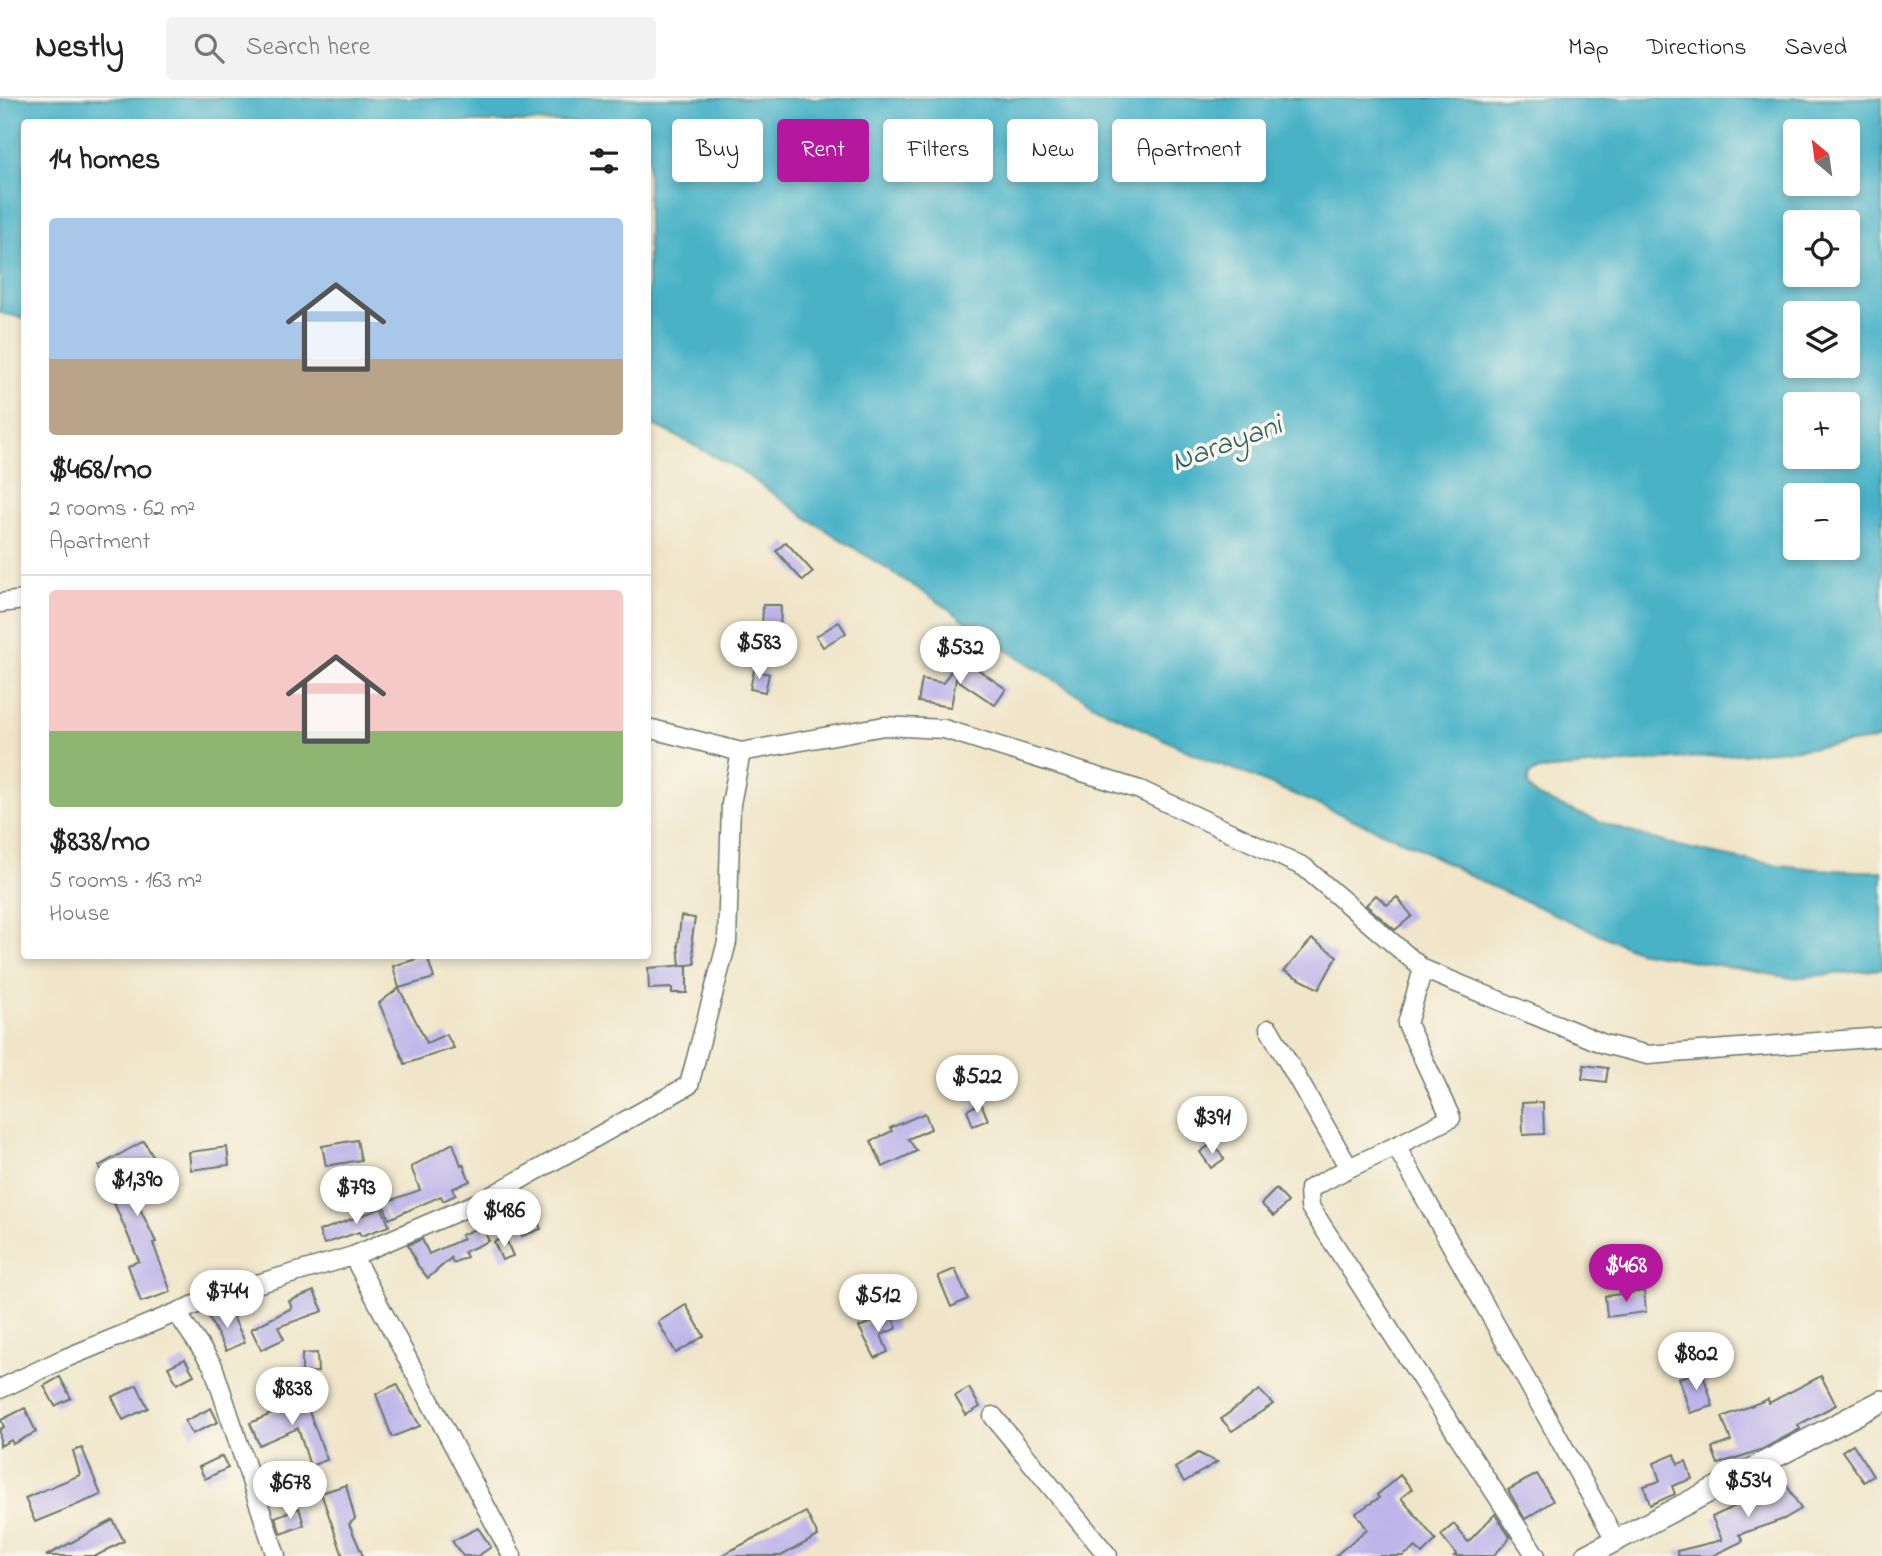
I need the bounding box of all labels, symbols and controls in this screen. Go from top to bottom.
search box [166,17,656,80]
text: Nestly [35,24,124,72]
icon: search [190,29,228,67]
text: Search here [246,29,370,67]
text: Map [1568,31,1609,66]
text: Directions [1647,31,1746,66]
text: Saved [1784,31,1847,66]
chip: Buy [672,119,763,182]
chip: Rent [777,119,869,182]
chip: Filters [883,119,993,182]
chip: New [1007,119,1098,182]
chip: Apartment [1112,119,1266,182]
north arrow [1783,119,1860,196]
map controls [1783,119,1860,560]
text: 14 homes [49,139,160,183]
icon: filters [585,142,623,180]
button: locate [1783,210,1860,287]
icon: home [273,264,399,390]
button: layers [1783,301,1860,378]
button: + [1783,392,1860,469]
water label: Narayani [1165,404,1291,485]
text: $468/mo [49,449,152,493]
button: − [1783,483,1860,560]
text: 2 rooms · 62 m² [49,493,195,526]
text: Apartment [49,526,150,559]
pin: $583 [718,622,800,681]
pin: $532 [919,626,1001,686]
text: $583 [736,627,782,660]
text: $532 [936,632,984,665]
icon: home [273,636,399,762]
text: $838/mo [49,821,150,865]
text: 5 rooms · 163 m² [49,865,202,898]
text: House [49,898,109,931]
pin: $522 [936,1056,1018,1115]
text: $522 [952,1061,1002,1094]
pin: $391 [1171,1096,1253,1156]
text: $391 [1193,1102,1231,1135]
pin: $1,390 [80,1158,194,1218]
text: $1,390 [111,1164,163,1197]
pin: $793 [315,1166,397,1226]
text: $793 [336,1172,376,1205]
pin: $486 [463,1190,545,1249]
text: $486 [483,1195,525,1228]
pin: $468 [1585,1244,1667,1304]
text: $468 [1605,1250,1647,1283]
pin: $744 [186,1270,268,1330]
pin: $512 [837,1274,919,1334]
text: $744 [206,1276,248,1309]
text: $512 [855,1280,901,1313]
pin: $802 [1655,1332,1737,1392]
text: $802 [1674,1338,1718,1371]
pin: $838 [251,1368,333,1427]
text: $838 [272,1373,312,1406]
pin: $534 [1707,1460,1789,1519]
pin: $678 [249,1462,331,1521]
text: $534 [1725,1465,1771,1498]
text: $678 [269,1467,311,1500]

